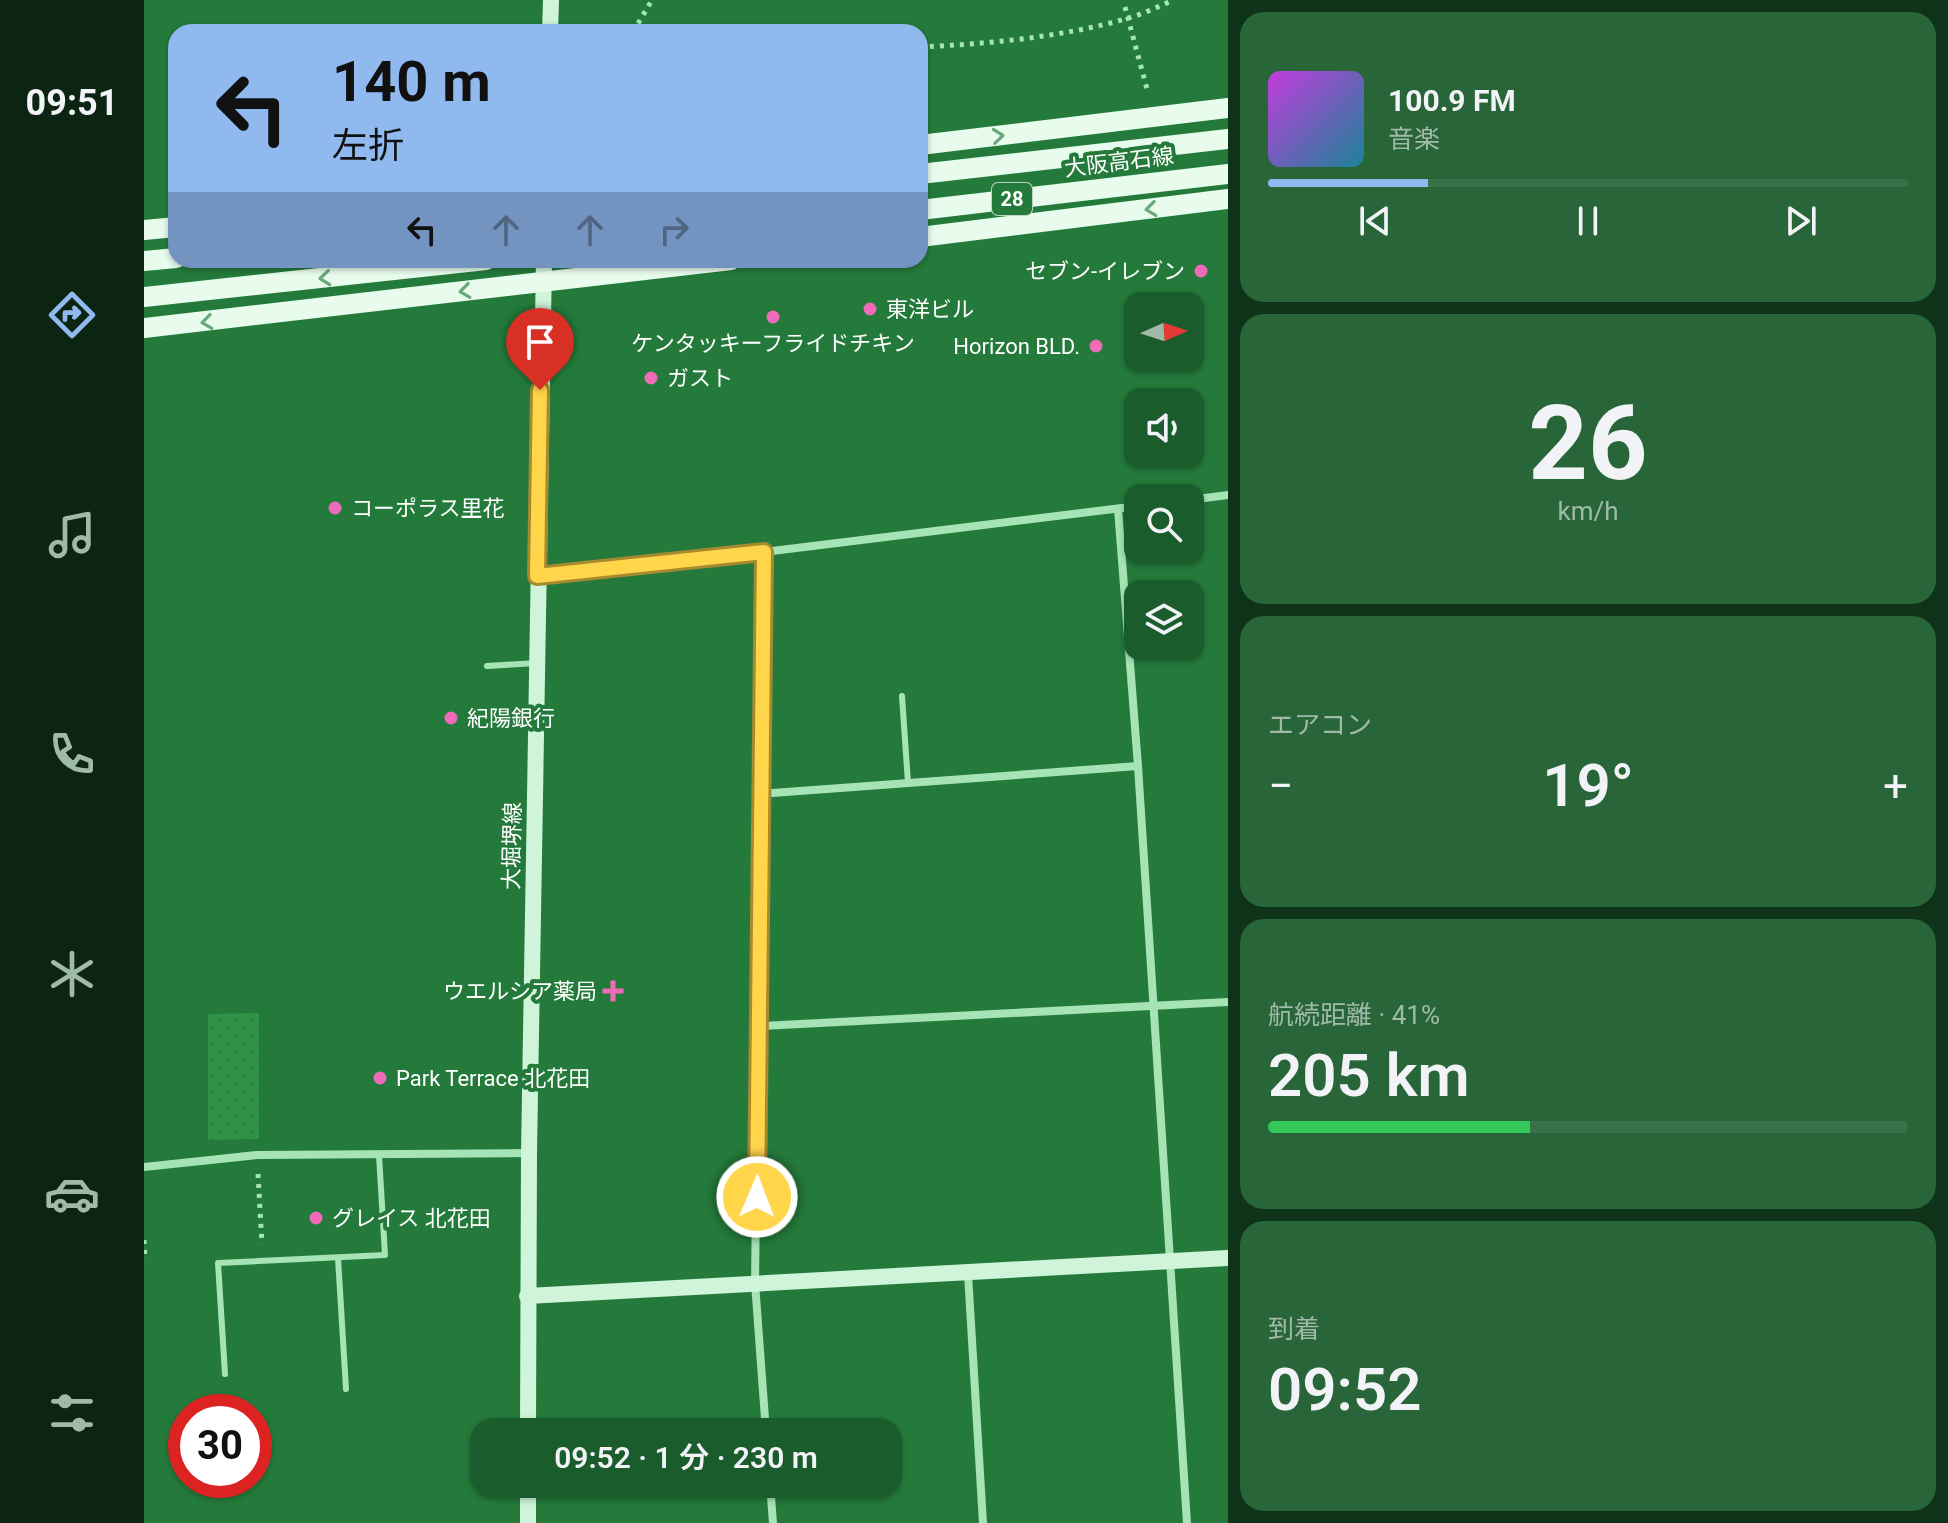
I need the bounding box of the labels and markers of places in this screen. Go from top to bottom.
place label: セブン-イレブン [1025,259,1185,284]
marker: セブン-イレブン [1192,262,1210,280]
place label: 東洋ビル [886,297,974,322]
marker: 東洋ビル [861,300,879,318]
pin [506,308,574,390]
marker: ケンタッキーフライドチキン [764,308,782,326]
place label: ケンタッキーフライドチキン [631,331,915,356]
place label: Horizon BLD. [953,334,1080,359]
marker: Horizon BLD. [1087,337,1105,355]
place label: ガスト [667,366,733,391]
marker: ガスト [642,369,660,387]
place label: コーポラス里花 [351,496,505,521]
marker: コーポラス里花 [326,499,344,517]
place label: 紀陽銀行 [467,706,555,731]
marker: 紀陽銀行 [442,709,460,727]
place label: ウエルシア薬局 [443,979,597,1004]
marker: ウエルシア薬局 [604,982,622,1000]
place label: Park Terrace 北花田 [396,1066,590,1091]
marker: Park Terrace 北花田 [371,1069,389,1087]
place label: グレイス 北花田 [332,1206,491,1231]
marker: グレイス 北花田 [307,1209,325,1227]

